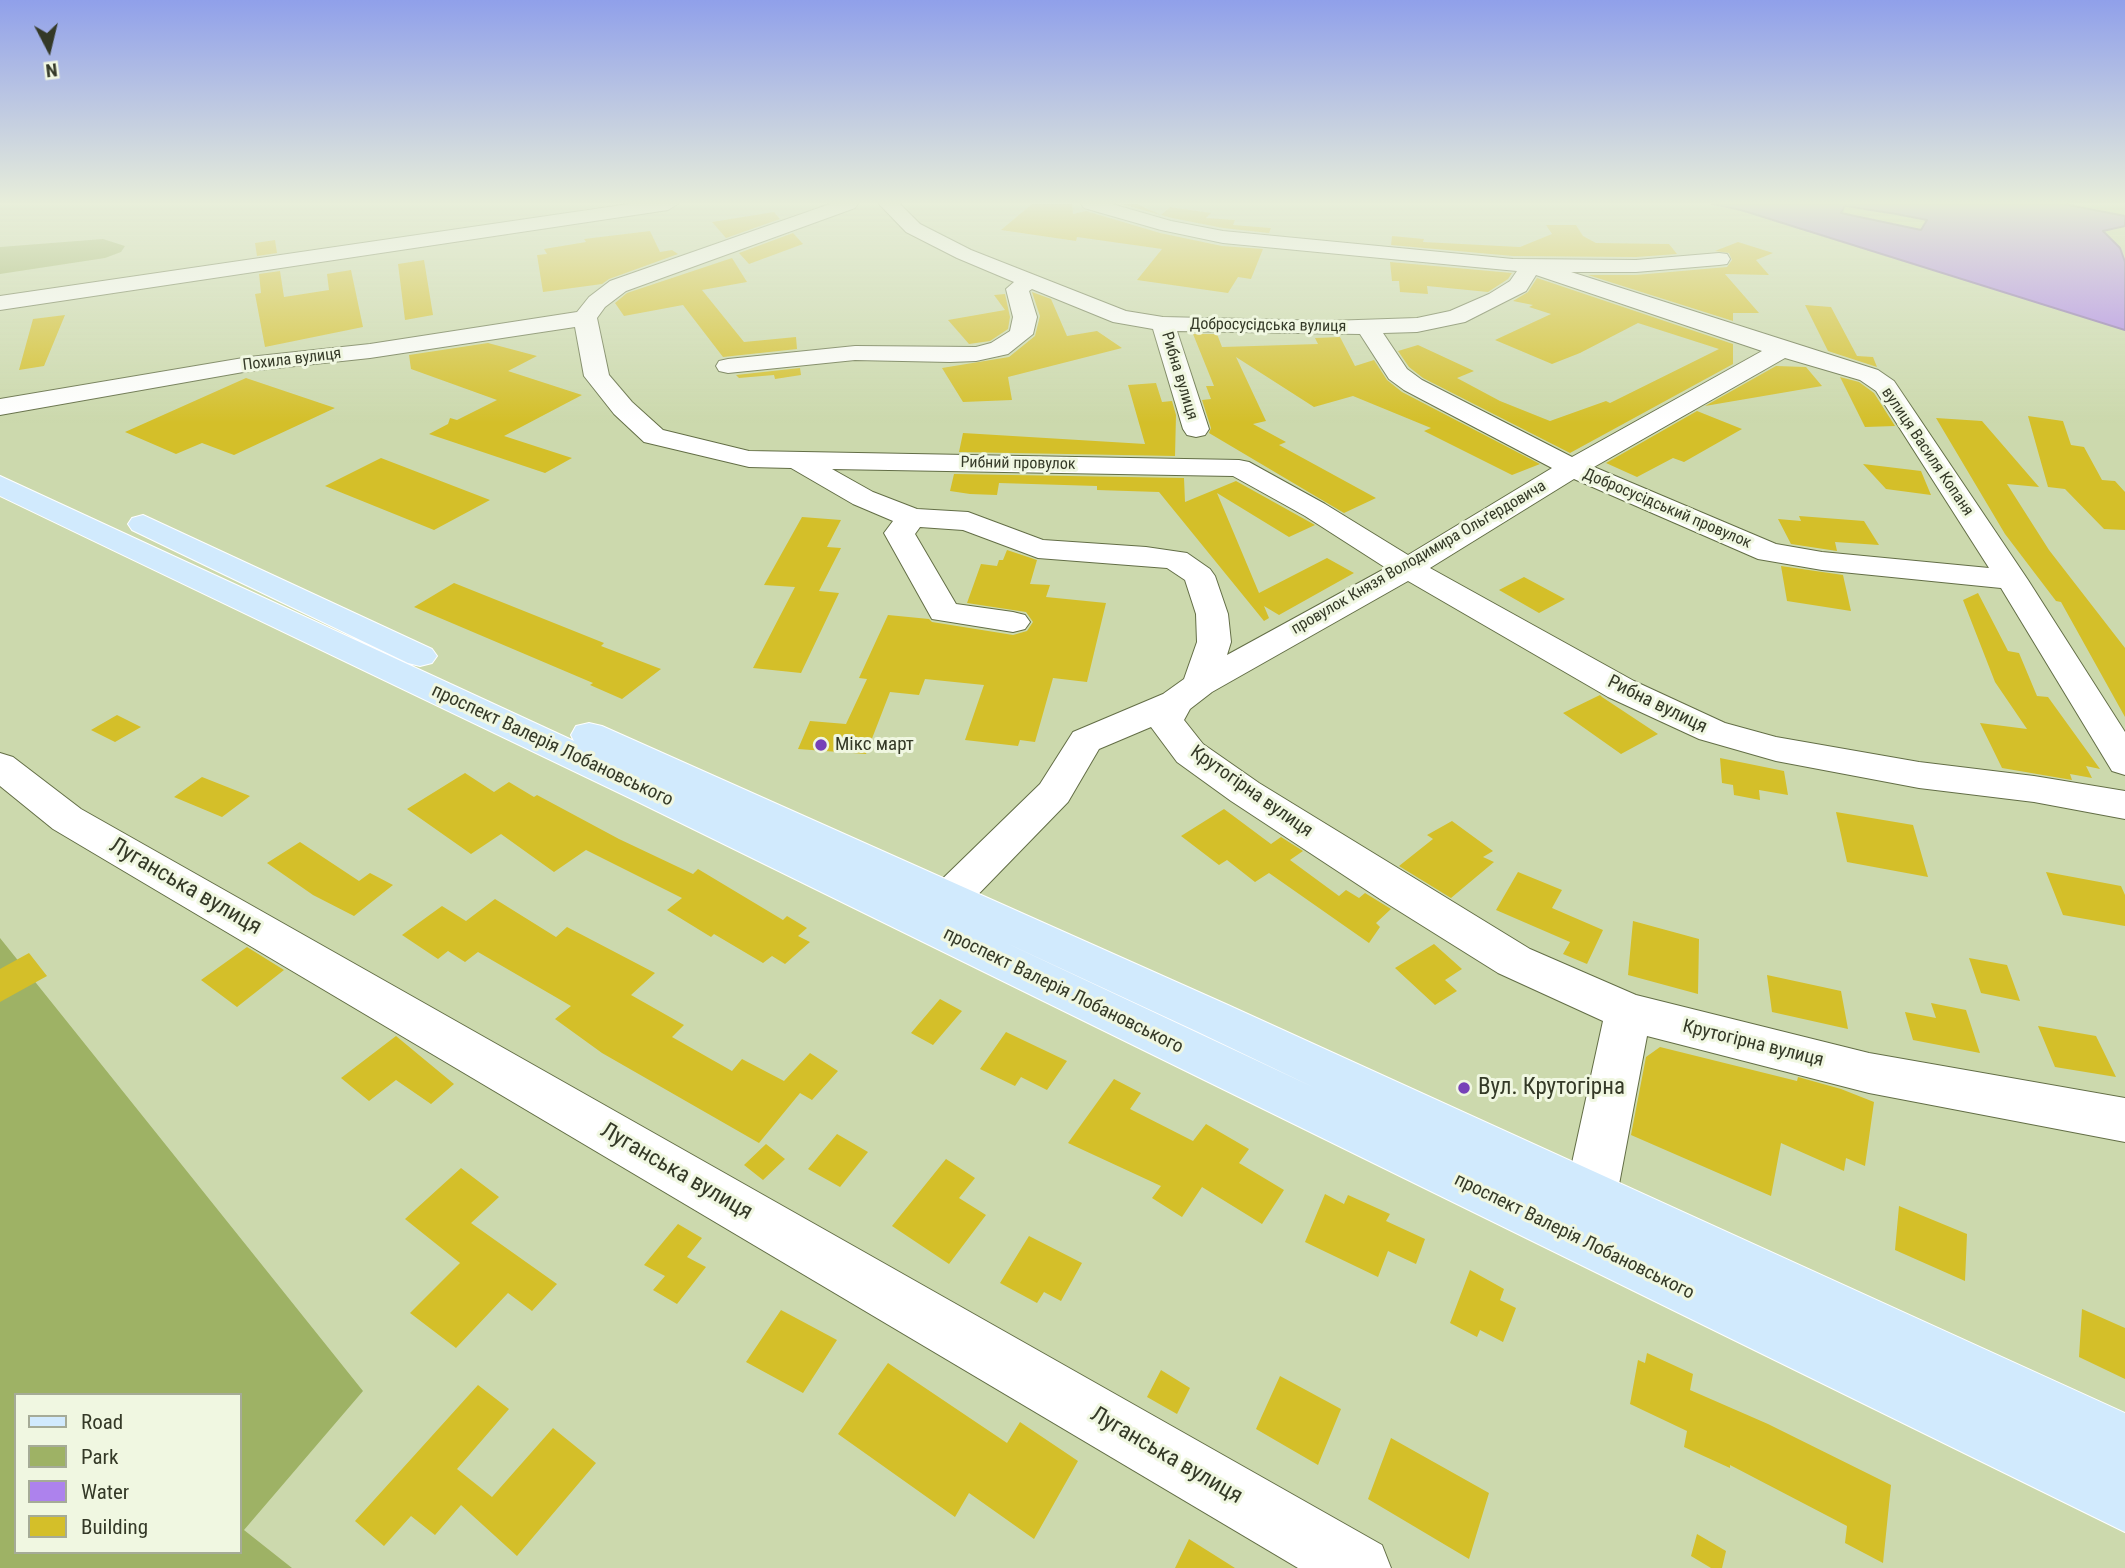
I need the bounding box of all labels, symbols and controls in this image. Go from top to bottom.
north arrow [14,14,84,84]
text: N [44,58,59,82]
street label: Добросусідська вулиця [1190,315,1346,337]
street label: Рибна вулиця [1157,330,1201,422]
street label: Похила вулиця [242,344,342,376]
street label: вулиця Василя Копаня [1877,384,1977,520]
street label: Рибний провулок [960,453,1076,475]
street label: Добросусідський провулок [1580,465,1754,553]
street label: провулок Князя Володимира Ольґердовича [1288,477,1550,639]
street label: Рибна вулиця [1603,671,1711,739]
street label: проспект Валерія Лобановського [428,680,676,812]
place label: Мікс март [835,734,914,756]
marker: Мікс март [813,737,829,753]
street label: Крутогірна вулиця [1185,741,1317,843]
street label: Луганська вулиця [104,832,266,942]
street label: проспект Валерія Лобановського [939,923,1187,1059]
street label: Крутогірна вулиця [1680,1015,1826,1073]
place label: Вул. Крутогірна [1478,1074,1625,1102]
marker: Вул. Крутогірна [1456,1080,1472,1096]
street label: Луганська вулиця [595,1117,757,1227]
street label: проспект Валерія Лобановського [1450,1169,1698,1305]
legend [14,1393,242,1554]
street label: Луганська вулиця [1085,1401,1247,1511]
text: Road [81,1410,123,1434]
text: Park [81,1445,118,1469]
text: Water [81,1480,129,1504]
text: Building [81,1515,148,1539]

